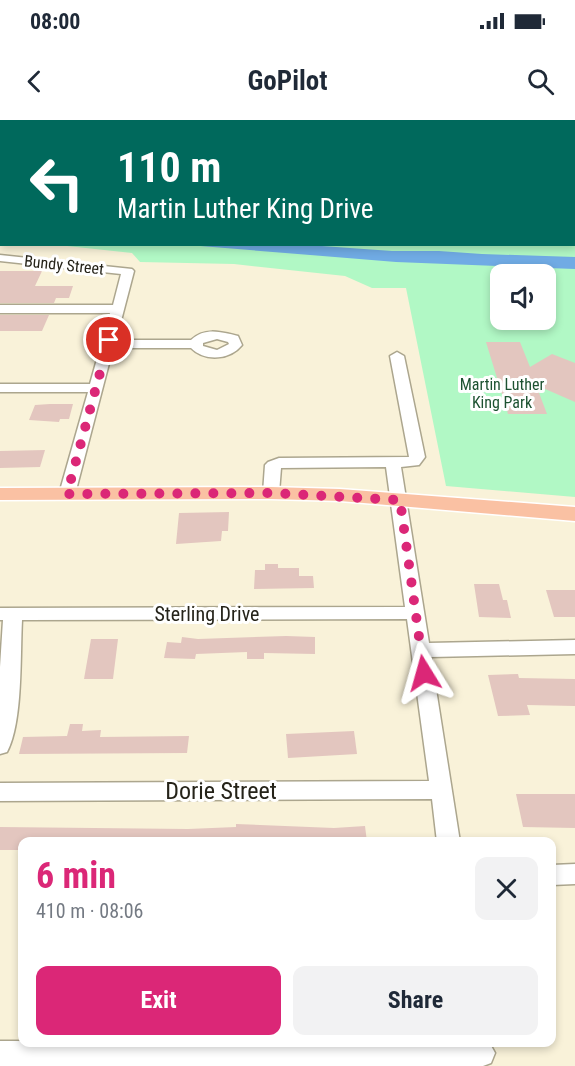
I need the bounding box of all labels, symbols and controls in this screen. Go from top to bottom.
text: 08:00 [30,9,81,34]
icon: back [18,65,51,98]
text: GoPilot [248,65,327,97]
icon: search [524,65,557,98]
text: 110 m [117,143,222,192]
icon: left [18,144,96,222]
text: Martin Luther King Drive [117,193,373,225]
street label: Bundy Street [23,251,105,279]
map controls [490,264,556,330]
button: sound [490,264,556,330]
pin [83,314,134,365]
icon: arrive [92,323,125,356]
park label: Martin Luther King Park [460,375,544,412]
street label: Sterling Drive [155,602,259,626]
position arrow [392,641,456,705]
street label: Dorie Street [165,777,277,805]
text: 6 min [36,855,116,897]
button: close [475,857,538,920]
text: 410 m · 08:06 [36,899,143,923]
button: Exit [36,966,281,1035]
button: Share [293,966,538,1035]

